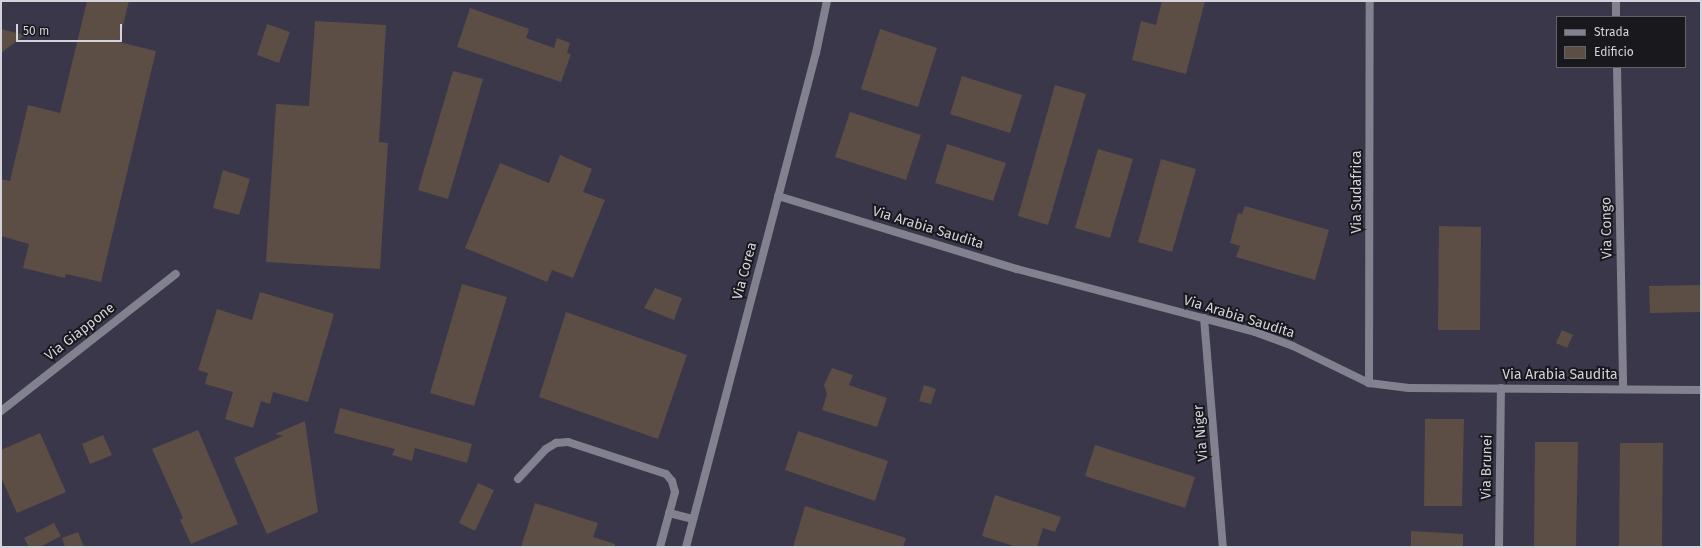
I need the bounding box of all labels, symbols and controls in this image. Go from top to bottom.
scale bar [18,16,124,42]
legend [1556,16,1686,68]
text: 50 m [23,24,49,38]
text: Strada [1594,25,1629,39]
text: Edificio [1594,45,1634,59]
street label: Via Sudafrica [1349,150,1365,234]
street label: Via Congo [1598,197,1616,259]
street label: Via Arabia Saudita [870,203,986,253]
street label: Via Corea [729,240,761,302]
street label: Via Arabia Saudita [1181,292,1297,342]
street label: Via Giappone [42,299,118,365]
street label: Via Arabia Saudita [1502,367,1618,383]
street label: Via Niger [1190,404,1212,462]
street label: Via Brunei [1478,434,1496,500]

